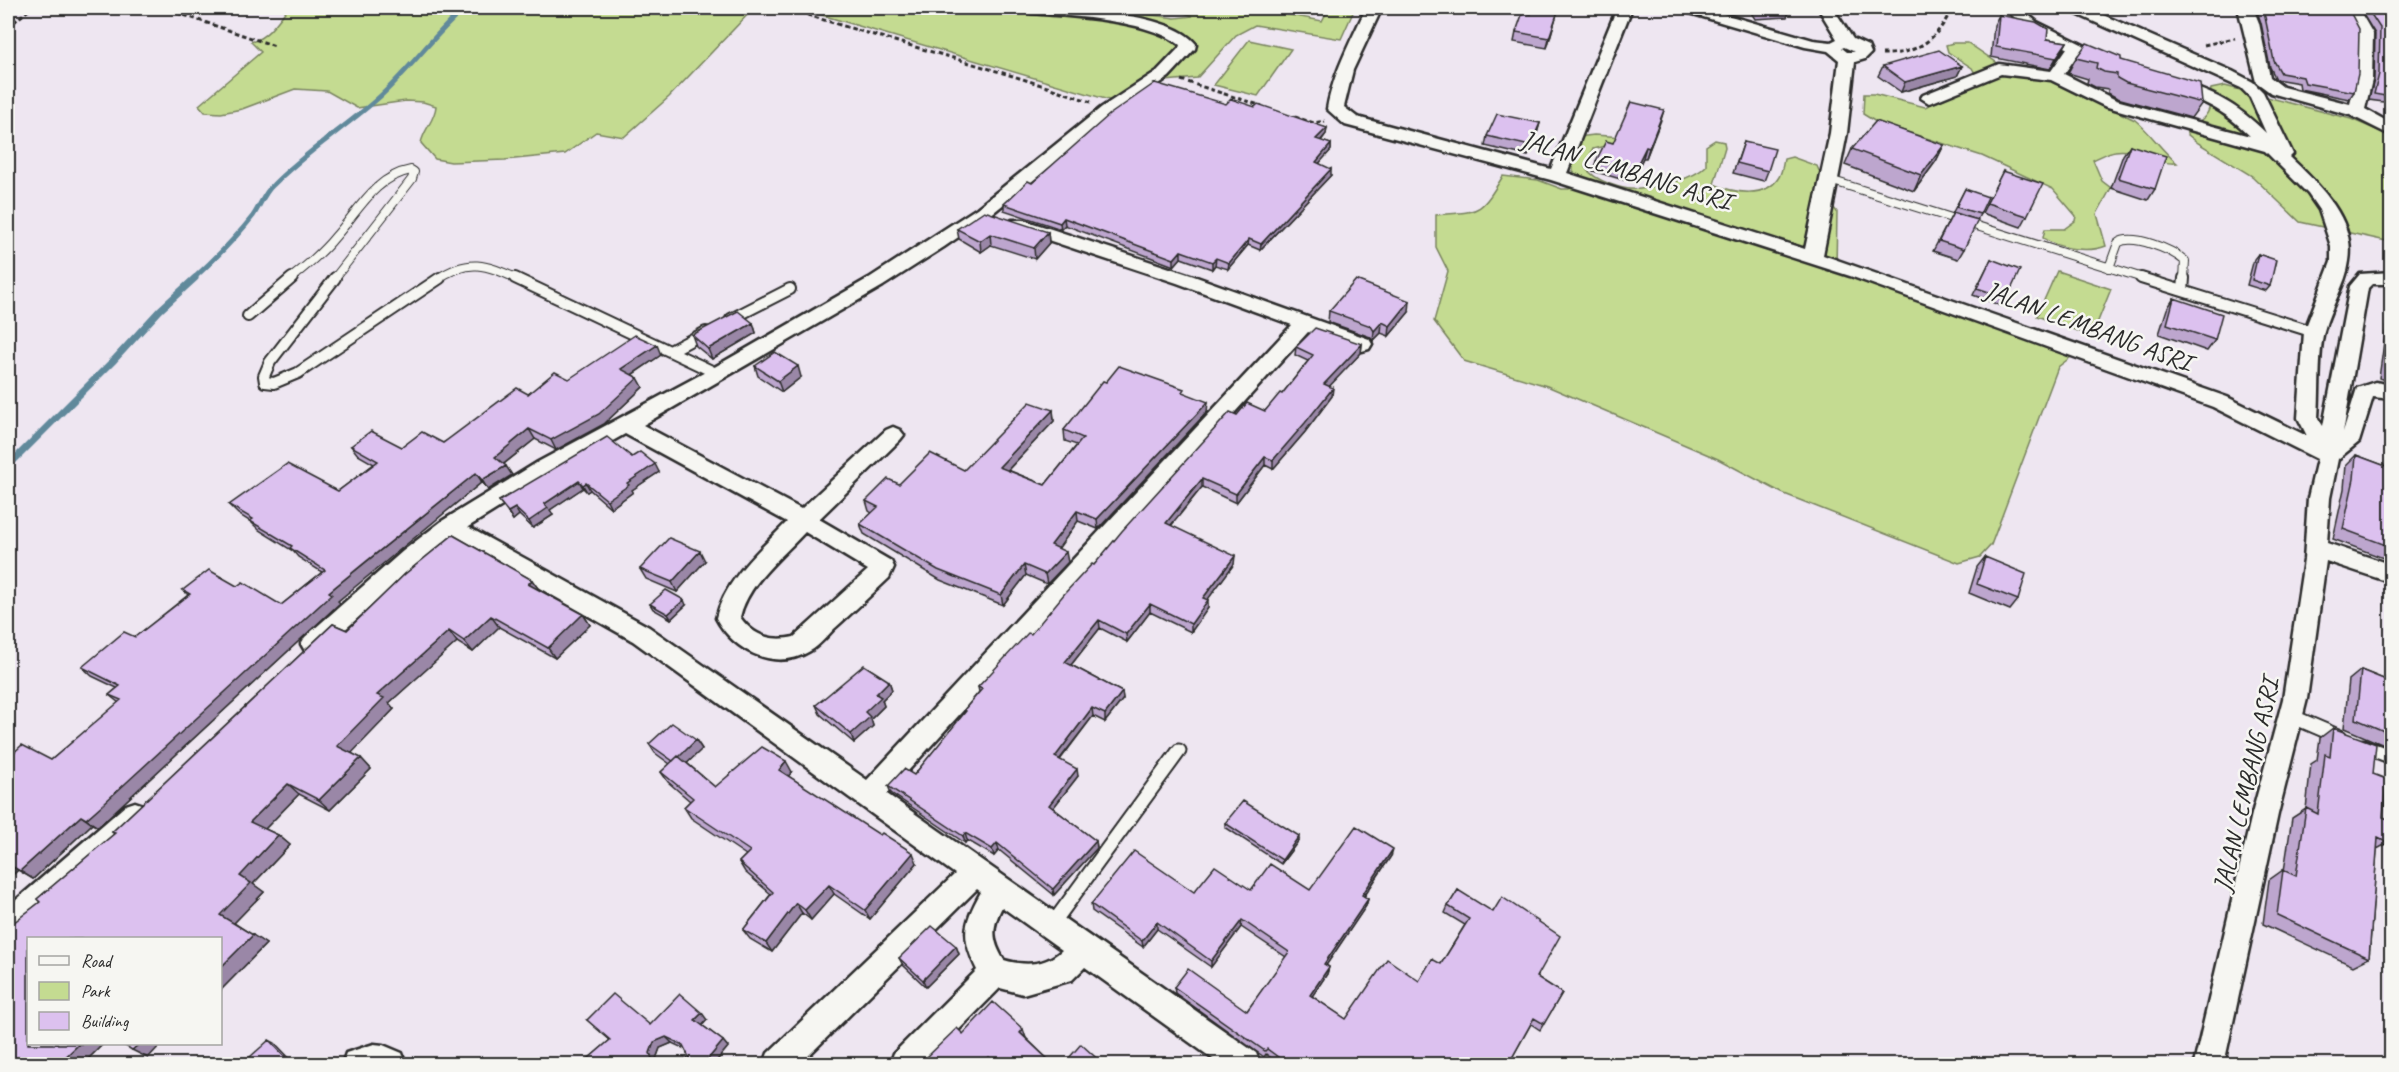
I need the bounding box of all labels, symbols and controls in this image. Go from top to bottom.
street label: JALAN LEMBANG ASRI [1515,122,1740,219]
street label: JALAN LEMBANG ASRI [1978,273,2201,381]
street label: JALAN LEMBANG ASRI [2205,670,2288,897]
legend [27,937,222,1045]
text: Road [81,950,114,972]
text: Park [81,980,111,1002]
text: Building [81,1010,130,1032]

